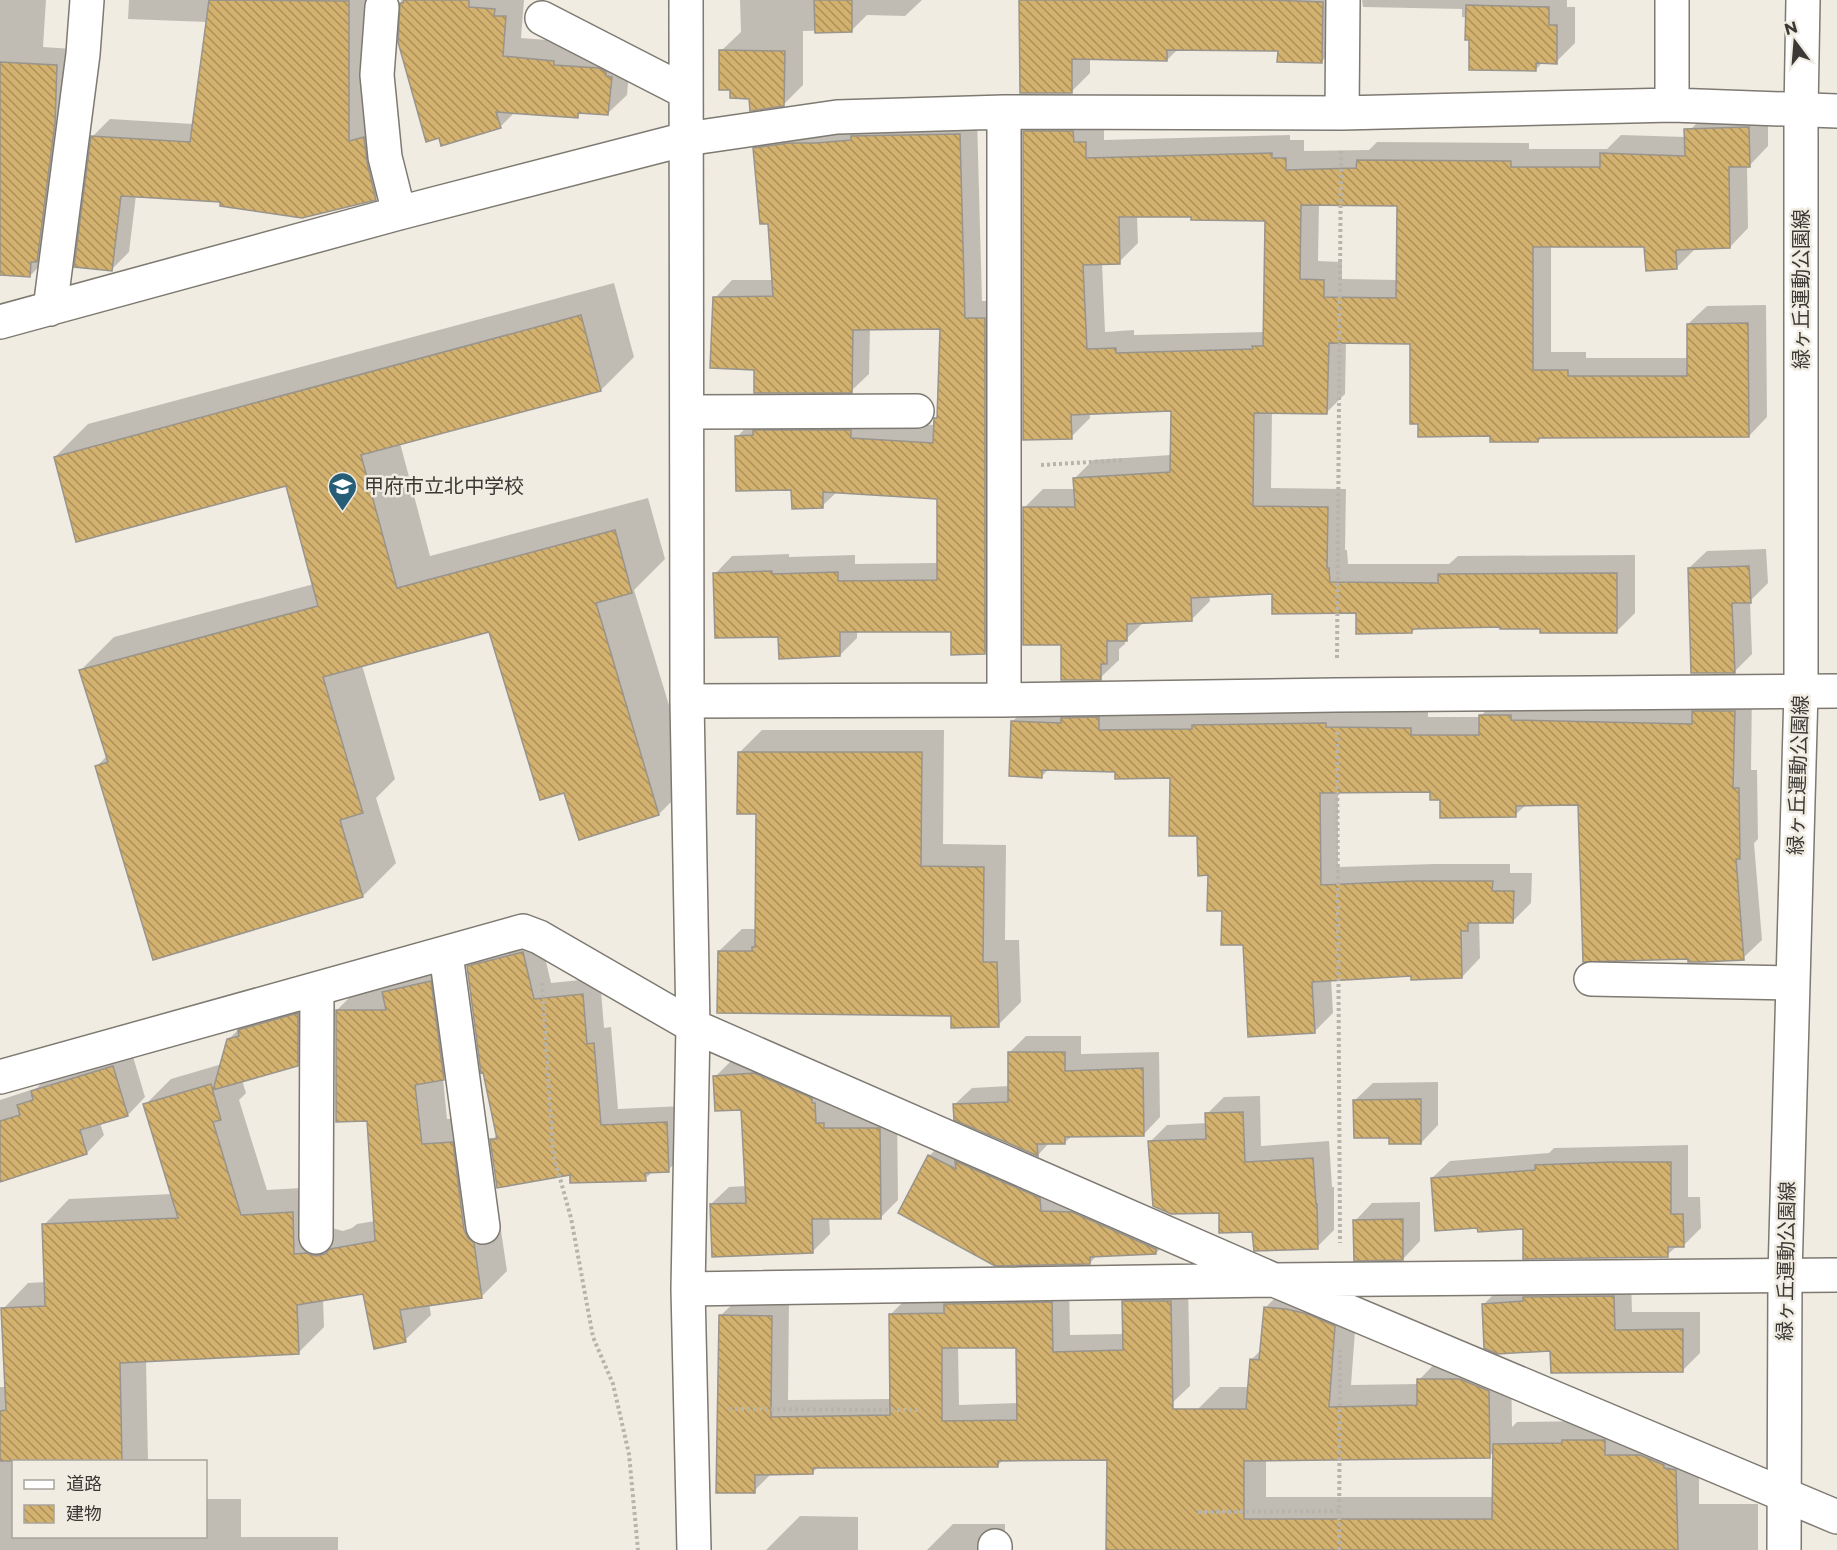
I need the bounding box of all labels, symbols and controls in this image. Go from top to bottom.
north arrow [1765,12,1825,72]
text: N [1782,17,1800,39]
street label: 緑ヶ丘運動公園線 [1789,209,1813,369]
school or university icon: 甲府市立北中学校 [327,470,359,512]
place label: 甲府市立北中学校 [364,474,524,498]
street label: 緑ヶ丘運動公園線 [1783,695,1813,855]
street label: 緑ヶ丘運動公園線 [1773,1181,1799,1341]
legend [12,1460,207,1538]
text: 道路 [66,1473,102,1495]
text: 建物 [66,1503,102,1525]

